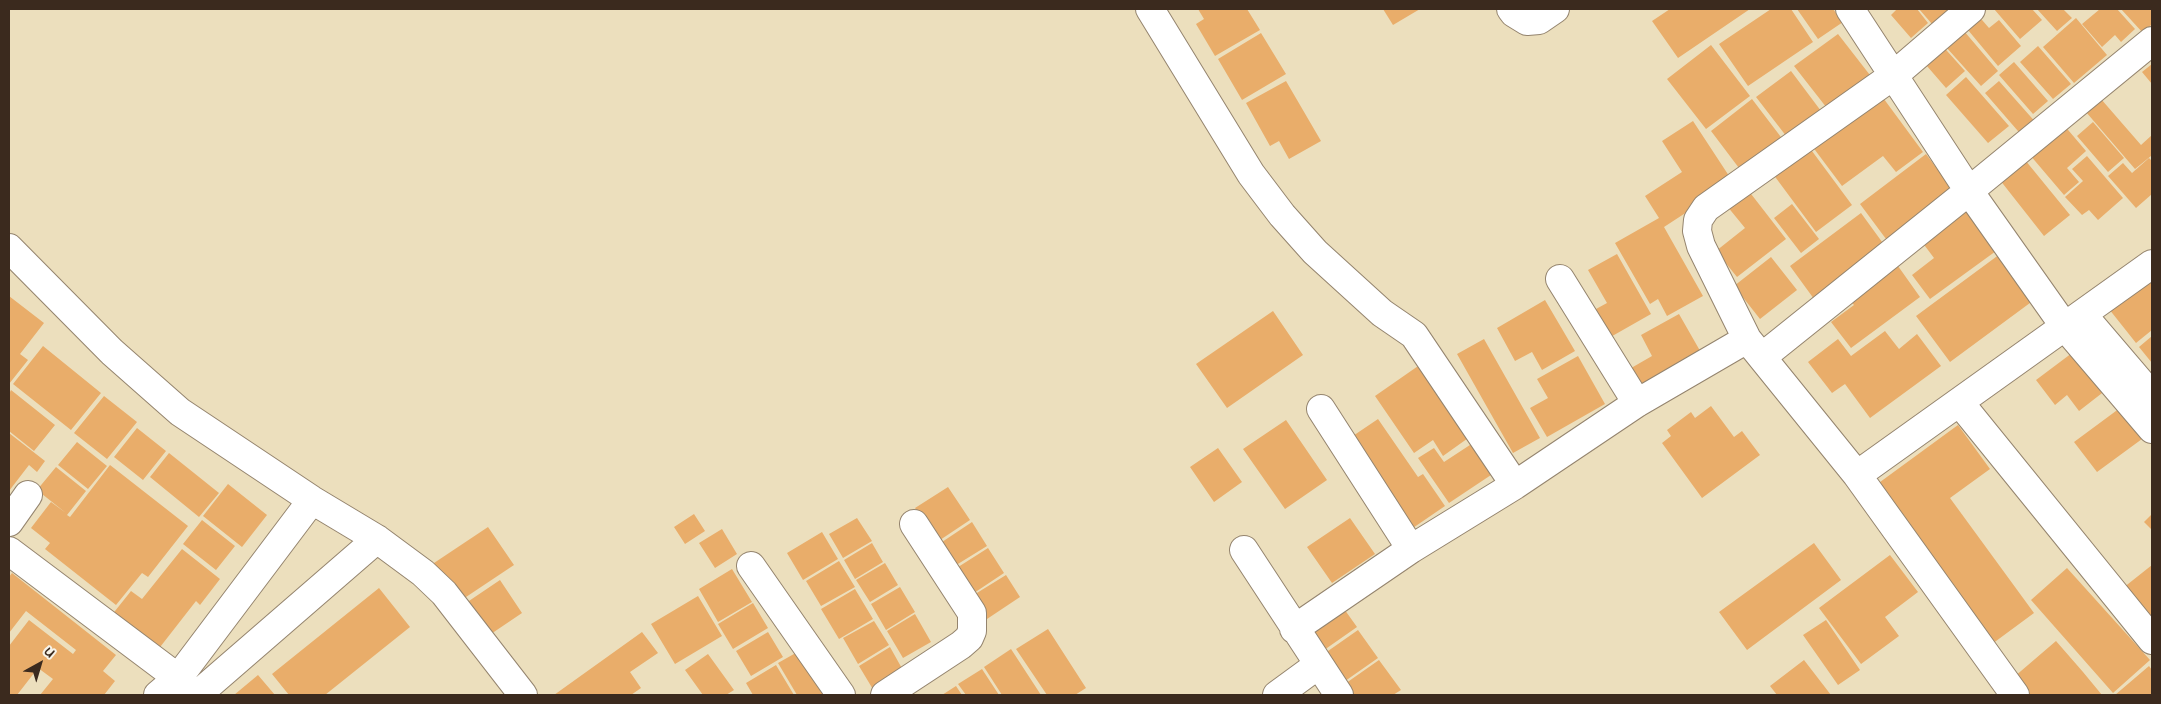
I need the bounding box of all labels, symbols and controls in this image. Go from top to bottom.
north arrow [15,639,65,689]
text: U [40,642,59,663]

